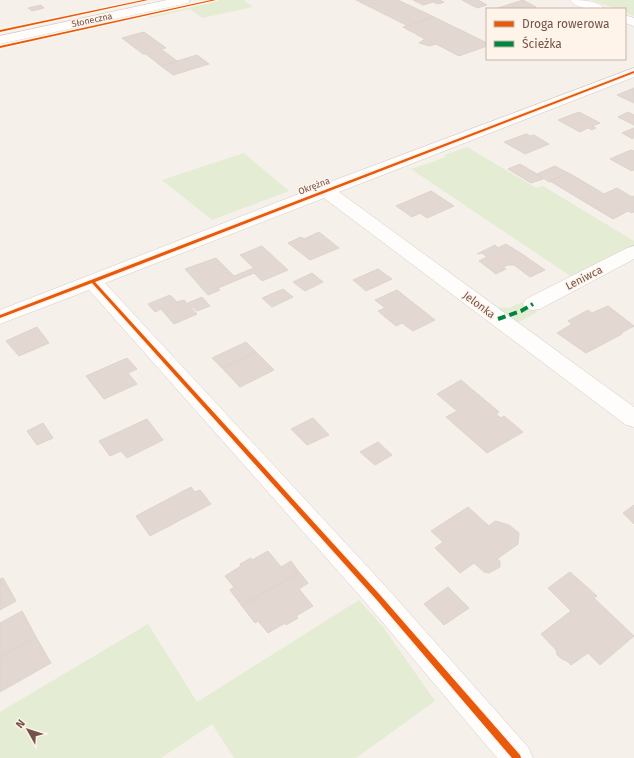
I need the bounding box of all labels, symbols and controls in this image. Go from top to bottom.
legend [486,8,626,60]
street label: Słoneczna [71,11,113,29]
text: Droga rowerowa [522,17,609,31]
text: Ścieżka [522,36,562,51]
street label: Okrężna [297,175,331,197]
street label: Leniwca [563,263,605,293]
street label: Jelonka [460,289,498,321]
north arrow [8,710,48,750]
text: N [13,717,28,731]

